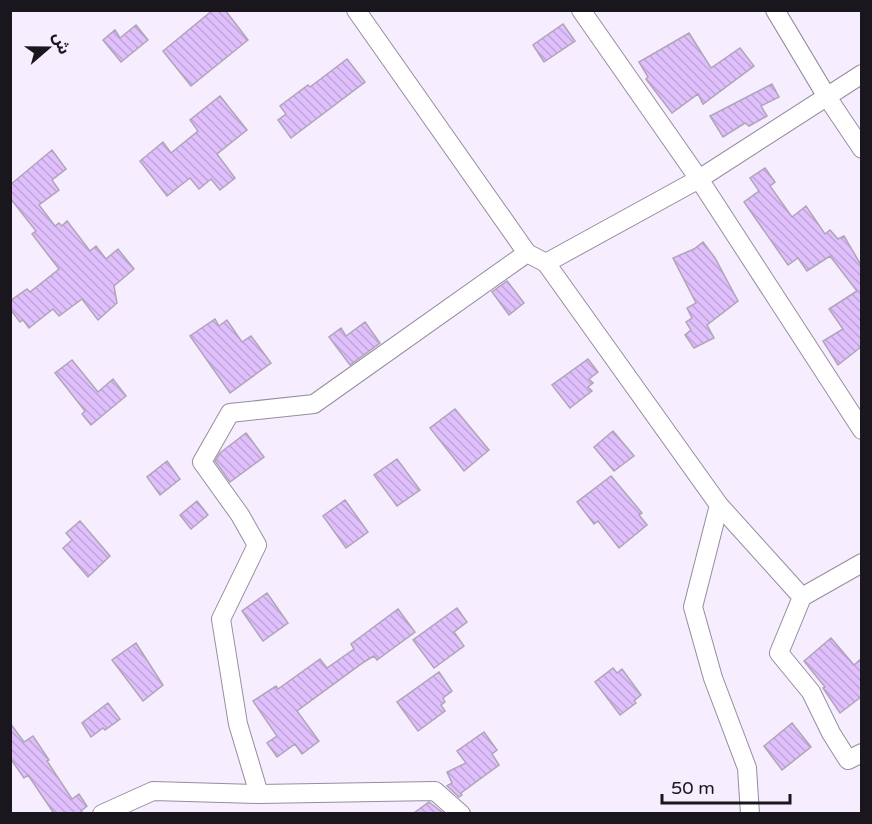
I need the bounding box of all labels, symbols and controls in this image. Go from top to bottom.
north arrow [18,18,78,78]
text: ش [48,29,74,57]
scale bar [662,767,790,805]
text: 50 m [671,777,715,799]

